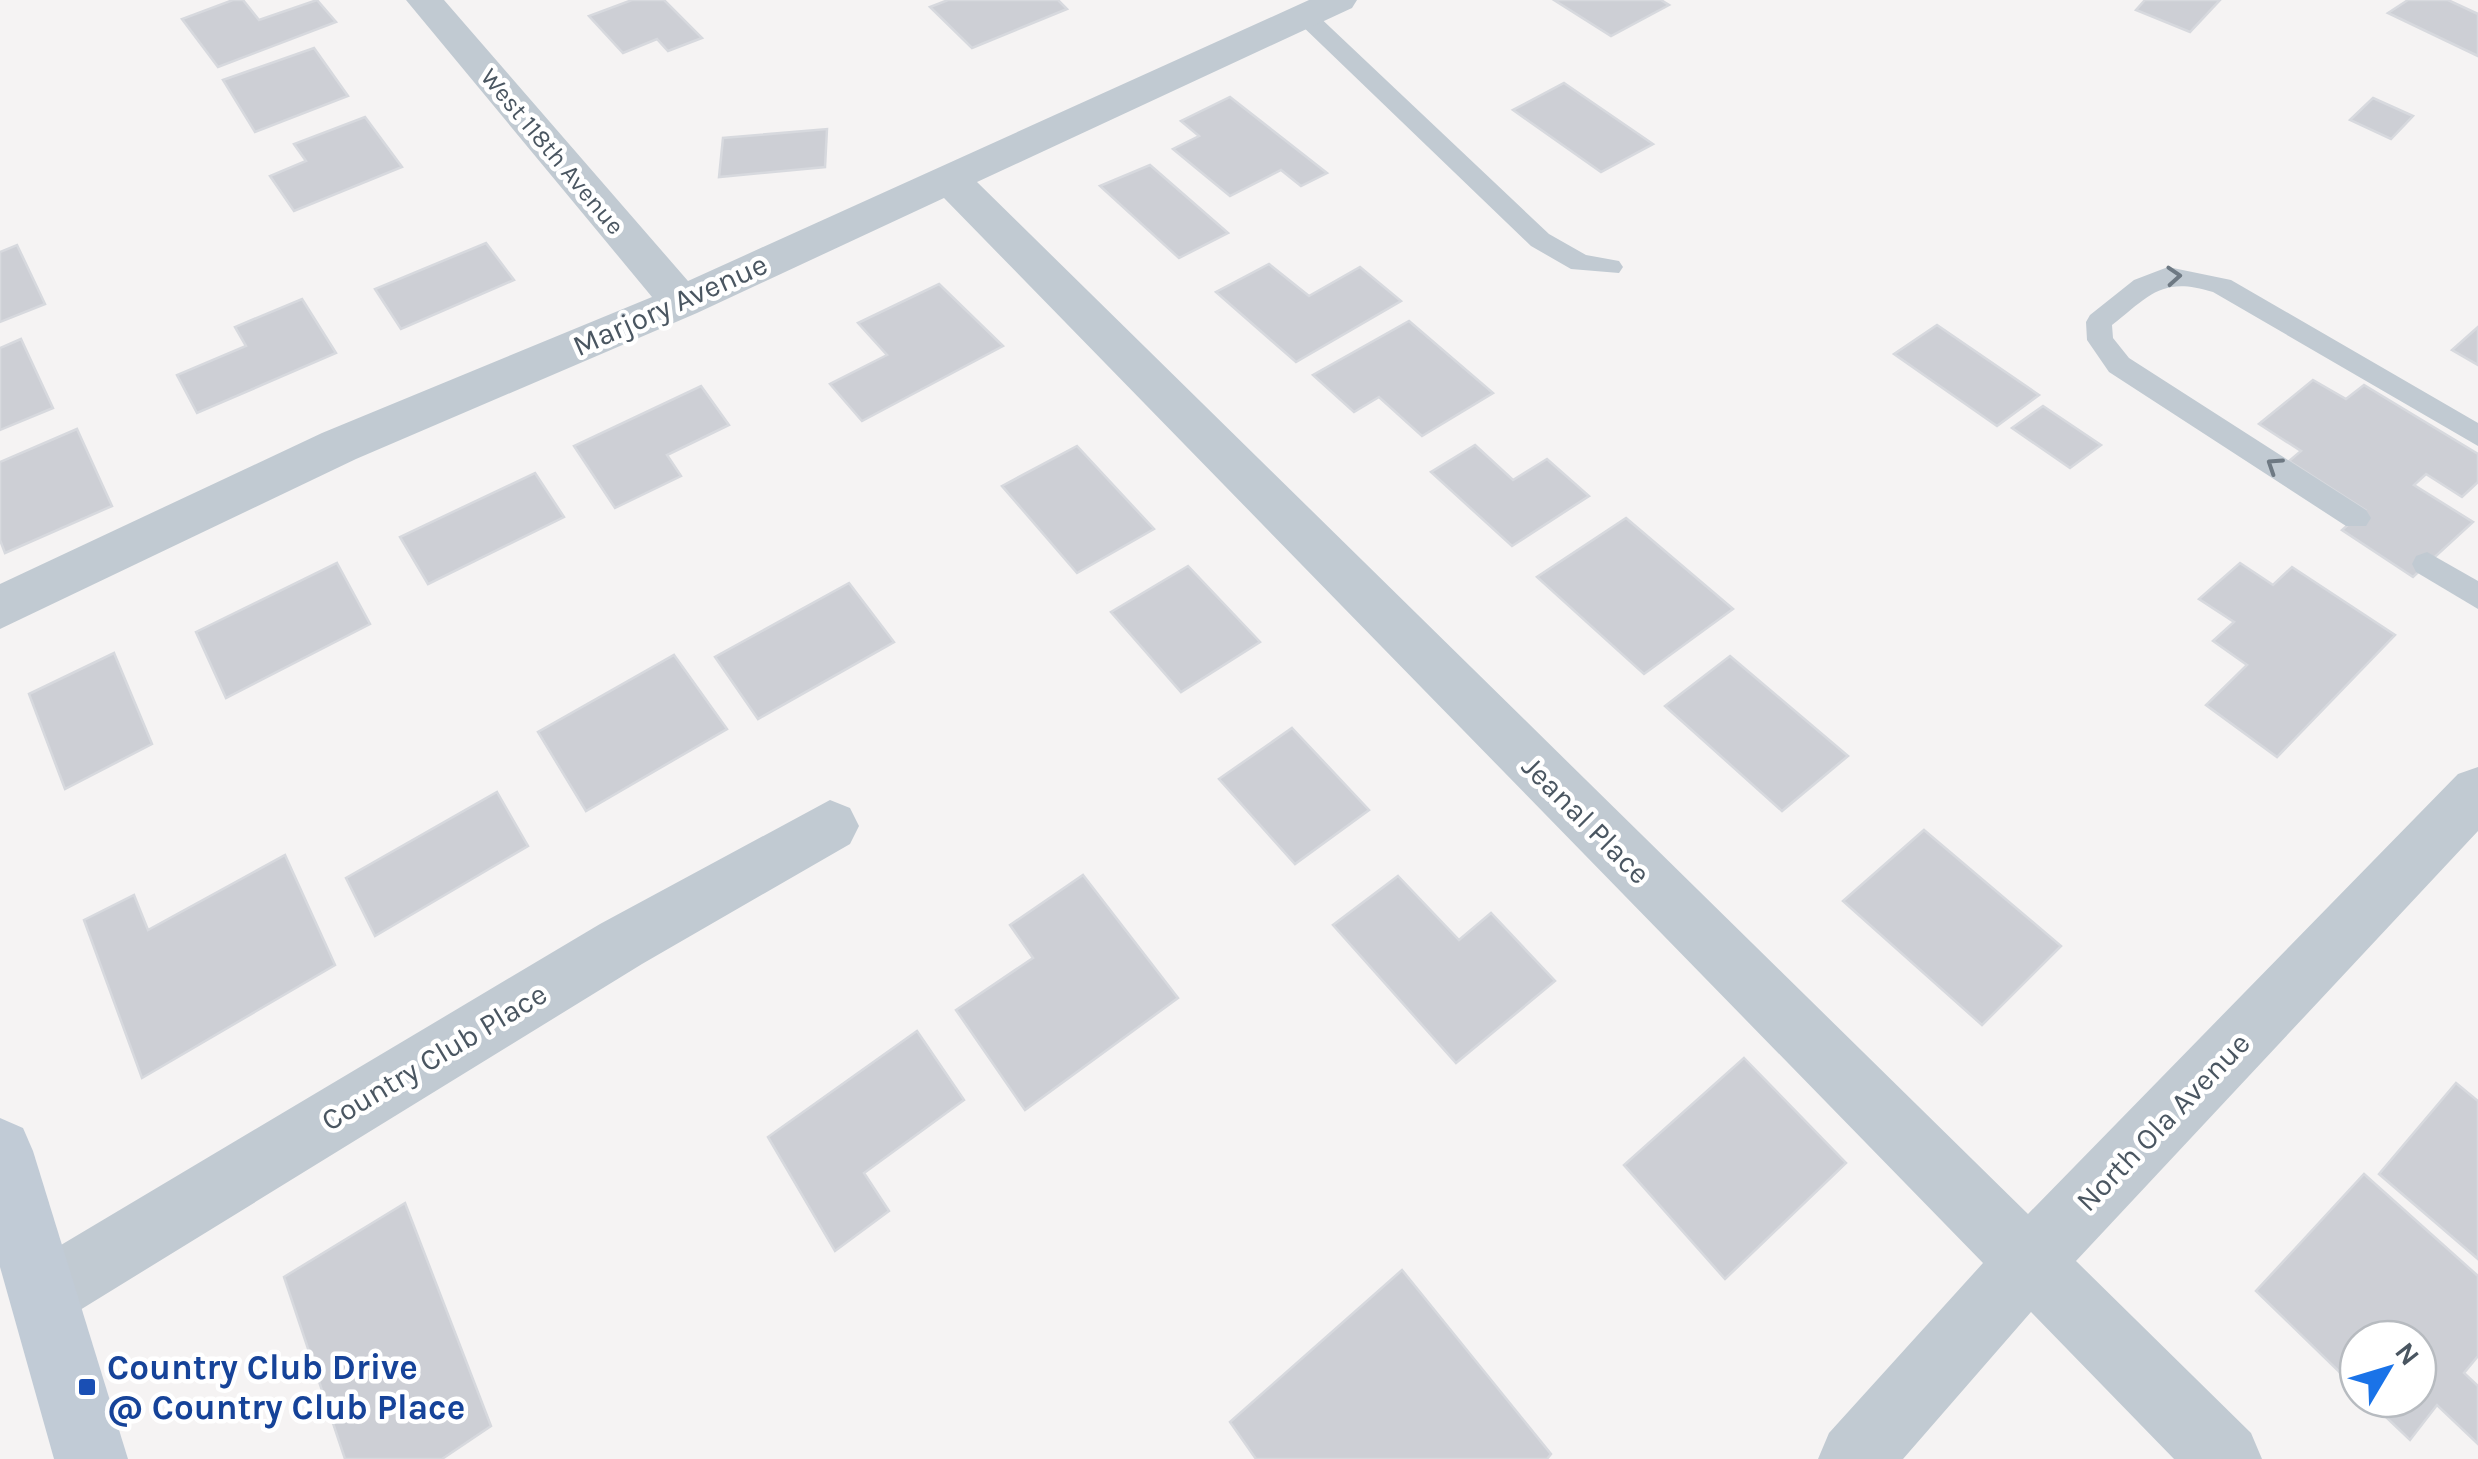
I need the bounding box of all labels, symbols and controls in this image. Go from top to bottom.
street label: West 118th Avenue [475,63,630,240]
street label: Marjory Avenue [567,246,773,364]
one-way arrow [2166,266,2182,287]
one-way arrow [2267,458,2285,477]
street label: Jeanal Place [1514,748,1658,892]
street label: Country Club Place [315,976,553,1138]
street label: North Ola Avenue [2069,1025,2257,1219]
north arrow [2338,1319,2438,1419]
text: N [2388,1336,2426,1372]
place label: Country Club Drive @ Country Club Place [107,1347,465,1429]
marker: Country Club Drive @ Country Club Place [76,1376,98,1398]

